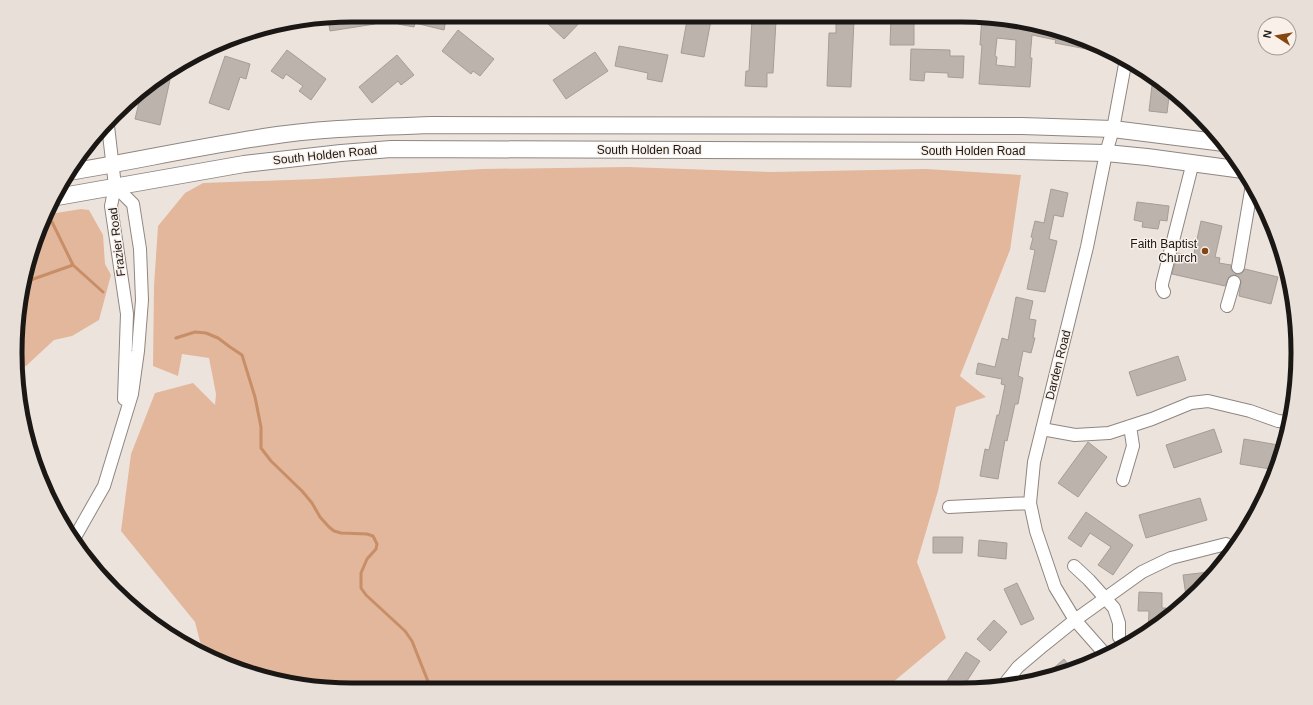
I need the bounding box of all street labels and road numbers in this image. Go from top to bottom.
street label: South Holden Road [272,143,378,167]
street label: South Holden Road [597,143,701,157]
street label: South Holden Road [921,144,1025,158]
street label: Frazier Road [106,207,128,277]
street label: Darden Road [1043,329,1073,401]

